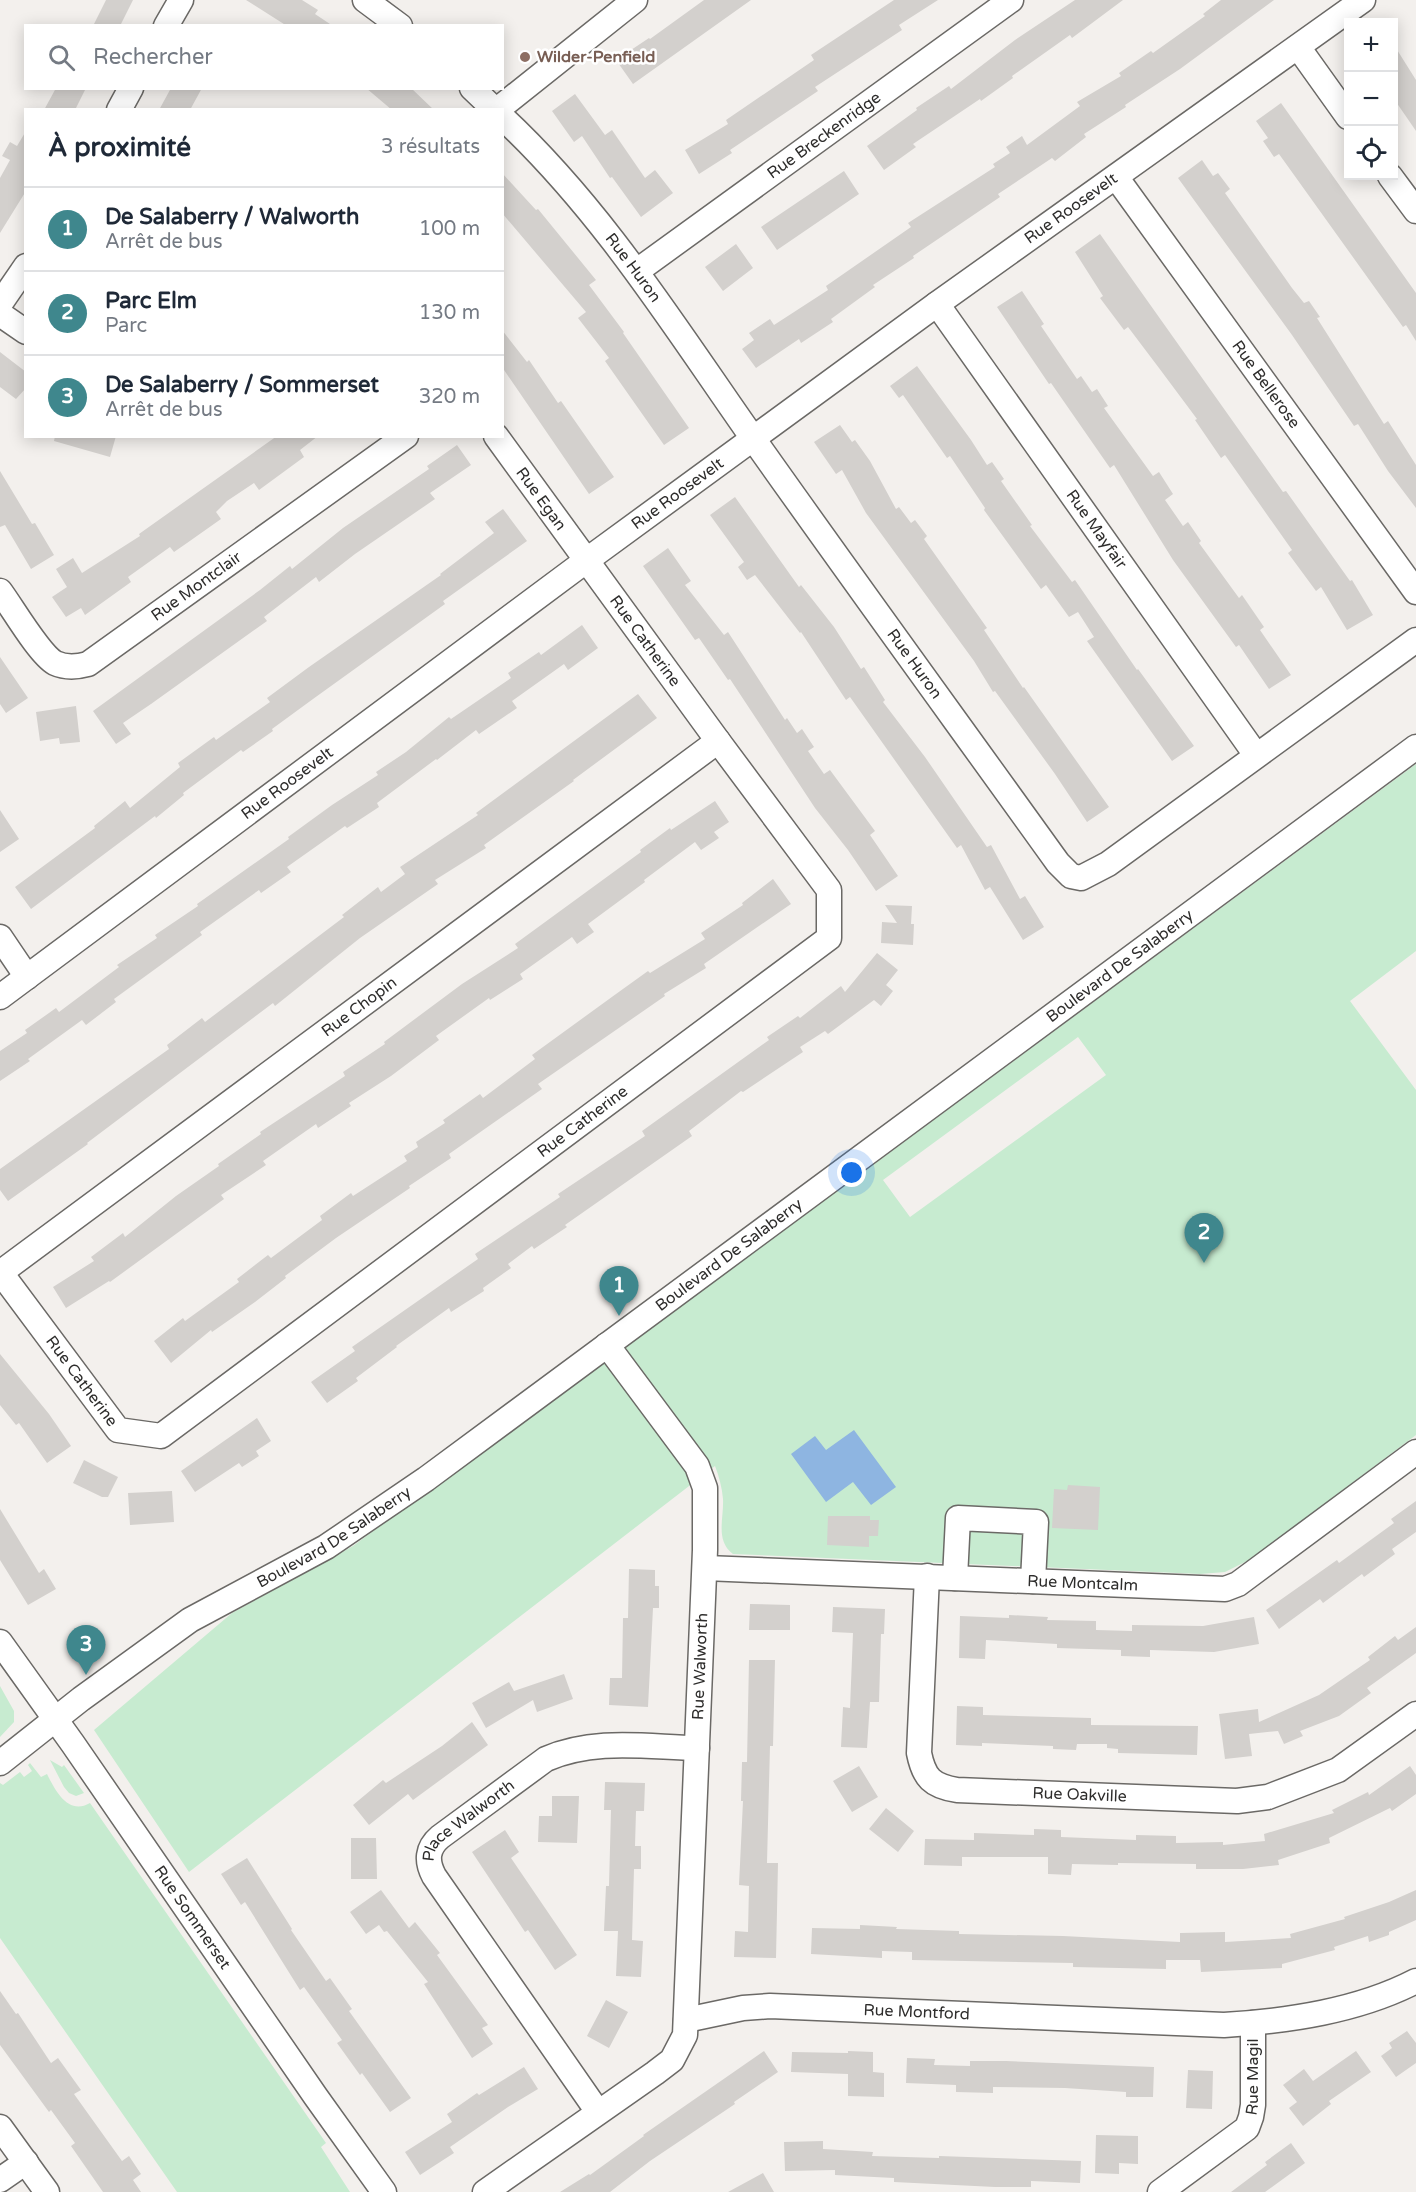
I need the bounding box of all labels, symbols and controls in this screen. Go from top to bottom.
map controls [1344,18,1398,180]
button: + [1344,18,1398,72]
search box [24,24,504,90]
icon: search [45,41,78,74]
text: Rechercher [93,44,213,70]
place label: Wilder-Penfield [537,47,655,67]
marker: Wilder-Penfield [518,50,532,64]
button: − [1344,72,1398,126]
street label: Rue Breckenridge [763,88,885,183]
button: locate [1344,126,1398,180]
text: À proximité [48,132,191,163]
text: 3 résultats [381,135,480,159]
street label: Rue Roosevelt [1021,168,1121,248]
text: De Salaberry / Walworth [105,204,359,230]
text: 1 [61,217,74,241]
text: 100 m [419,217,480,241]
street label: Rue Huron [601,229,665,306]
text: Arrêt de bus [105,230,223,254]
text: Parc Elm [105,288,197,314]
text: 2 [61,301,74,325]
text: 130 m [419,301,480,325]
text: Parc [105,314,147,338]
street label: Rue Bellerose [1227,337,1305,432]
text: De Salaberry / Sommerset [105,372,379,398]
text: 3 [61,385,74,409]
text: 320 m [419,385,480,409]
text: Arrêt de bus [105,398,223,422]
street label: Rue Roosevelt [627,453,728,534]
street label: Rue Egan [511,464,571,534]
street label: Rue Mayfair [1062,486,1132,573]
street label: Rue Montclair [147,547,246,626]
street label: Rue Catherine [605,591,685,691]
street label: Rue Huron [883,625,946,703]
street label: Rue Roosevelt [237,743,337,824]
street label: Boulevard De Salaberry [1042,905,1198,1027]
street label: Rue Chopin [318,972,401,1041]
street label: Rue Catherine [533,1081,632,1162]
your location [837,1158,866,1187]
street label: Boulevard De Salaberry [652,1194,807,1316]
pin: 2 [1184,1214,1224,1263]
pin: 1 [600,1266,638,1316]
street label: Rue Catherine [41,1332,122,1431]
street label: Boulevard De Salaberry [253,1482,415,1592]
street label: Rue Montcalm [1027,1571,1139,1595]
street label: Rue Walworth [688,1612,712,1720]
pin: 3 [66,1626,106,1675]
street label: Place Walworth [419,1775,519,1862]
street label: Rue Oakville [1032,1783,1127,1807]
street label: Rue Sommerset [150,1862,235,1973]
street label: Rue Montford [863,2000,970,2024]
street label: Rue Magil [1241,2038,1263,2117]

